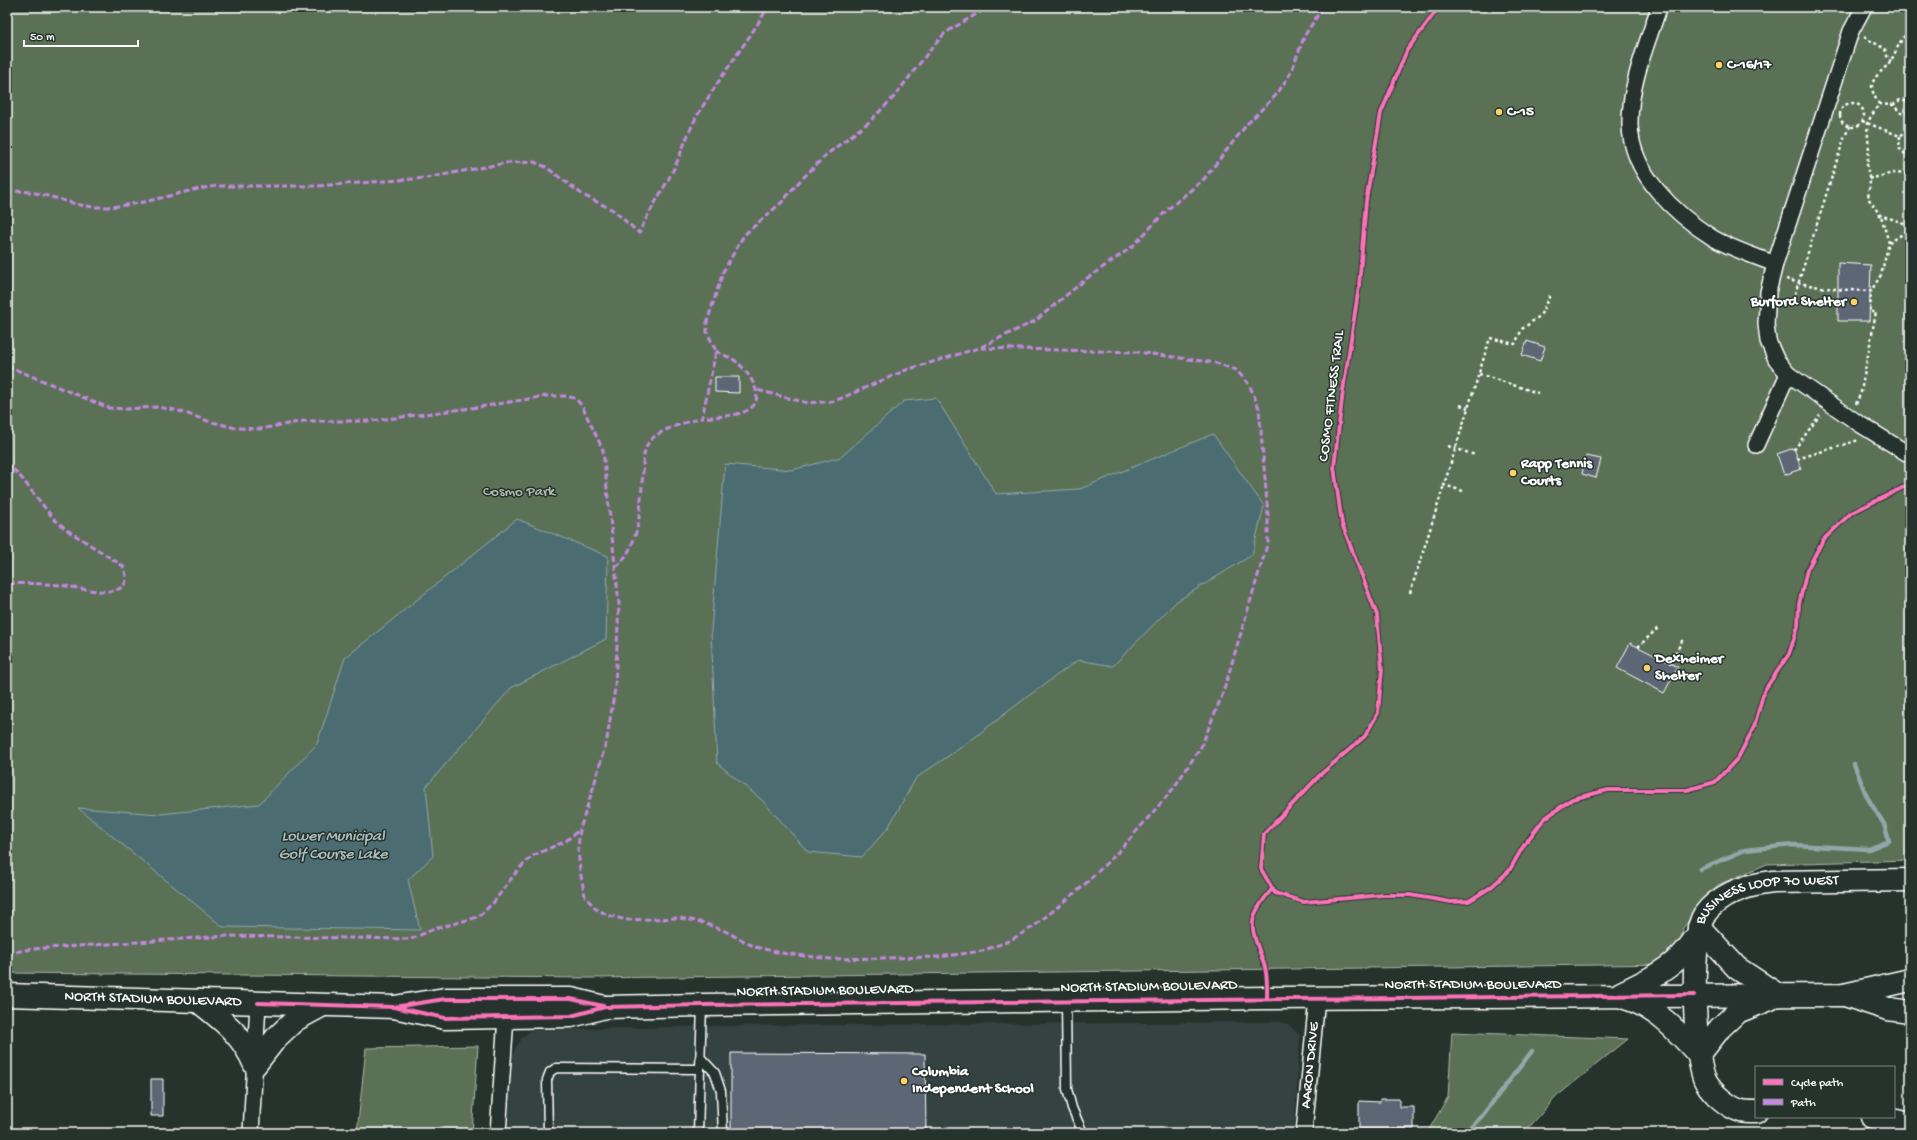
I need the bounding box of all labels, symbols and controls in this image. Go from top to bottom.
scale bar [24,22,138,48]
text: 50 m [30,31,55,45]
place label: C-16/17 [1726,56,1772,74]
marker: C-16/17 [1714,60,1724,70]
place label: C-15 [1506,103,1534,121]
marker: C-15 [1494,107,1504,117]
place label: Burford Shelter [1750,293,1848,311]
marker: Burford Shelter [1849,297,1859,307]
street label: COSMO FITNESS TRAIL [1315,329,1349,463]
place label: Rapp Tennis Courts [1520,455,1594,490]
marker: Rapp Tennis Courts [1508,468,1518,478]
park label: Cosmo Park [483,483,556,501]
place label: Dexheimer Shelter [1653,650,1725,685]
marker: Dexheimer Shelter [1642,663,1652,673]
water label: Lower Municipal Golf Course Lake [279,828,388,865]
street label: BUSINESS LOOP 70 WEST [1691,872,1840,928]
street label: NORTH STADIUM BOULEVARD [1060,976,1238,998]
street label: NORTH STADIUM BOULEVARD [1384,976,1562,994]
street label: NORTH STADIUM BOULEVARD [736,980,914,1002]
street label: NORTH STADIUM BOULEVARD [64,988,242,1011]
street label: AARON DRIVE [1297,1021,1324,1109]
place label: Columbia Independent School [911,1063,1035,1098]
legend [1755,1066,1895,1118]
marker: Columbia Independent School [899,1076,909,1086]
text: Cycle path [1791,1077,1844,1091]
text: Path [1790,1097,1816,1111]

